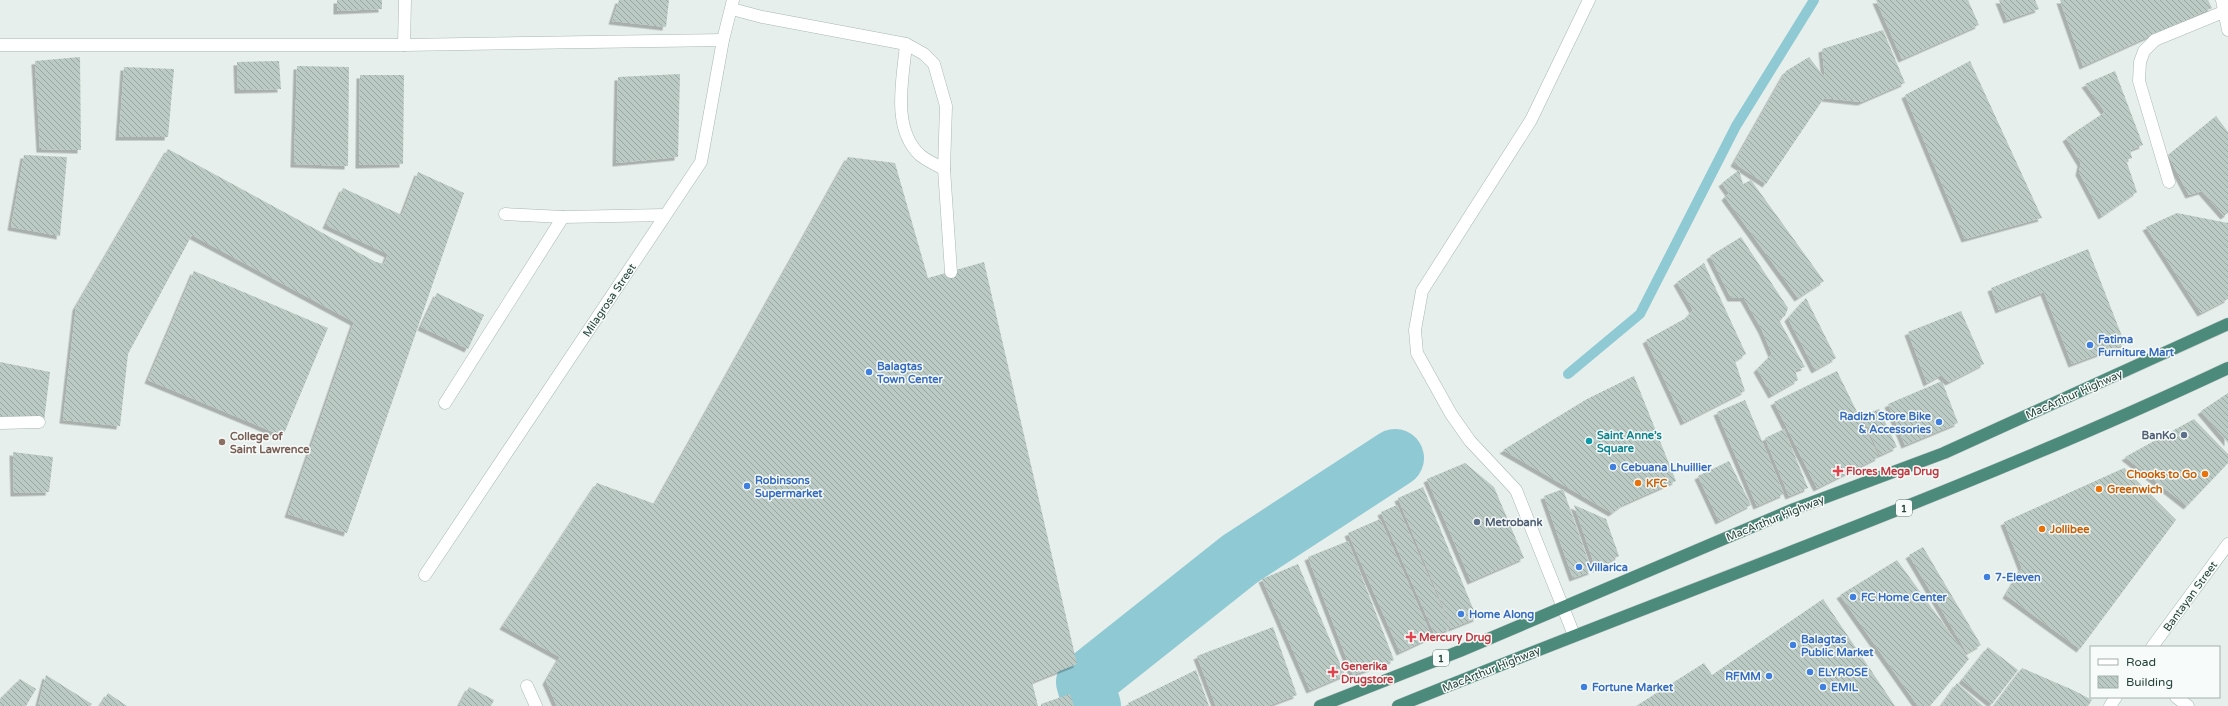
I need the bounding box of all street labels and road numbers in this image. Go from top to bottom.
street label: Milagrosa Street [580,261,639,339]
street label: MacArthur Highway [2024,367,2125,422]
street label: MacArthur Highway [1724,493,1826,544]
road number: 1 [1896,500,1912,516]
street label: Bantayan Street [2161,559,2220,634]
street label: MacArthur Highway [1440,644,1542,695]
road number: 1 [1433,650,1449,666]

